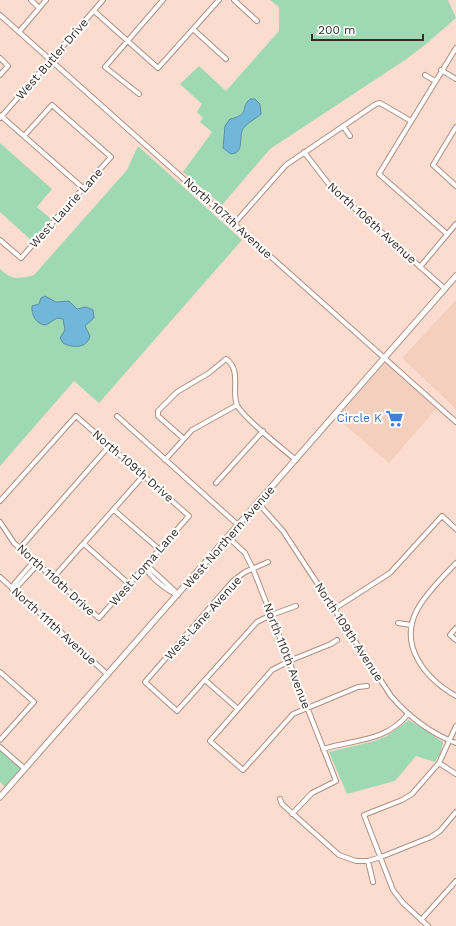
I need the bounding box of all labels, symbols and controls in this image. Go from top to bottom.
street label: West Butler Drive [13,16,91,102]
scale bar [312,16,423,42]
text: 200 m [318,23,355,37]
street label: West Laurie Lane [27,165,105,251]
street label: North 107th Avenue [181,175,275,261]
street label: North 106th Avenue [325,179,419,267]
supermarket icon: Circle K [385,408,405,428]
place label: Circle K [337,411,382,425]
street label: North 109th Drive [90,427,176,505]
street label: West Northern Avenue [181,483,278,591]
street label: West Loma Lane [107,525,181,609]
street label: North 110th Drive [14,541,98,619]
street label: West Lane Avenue [162,573,244,663]
street label: North 109th Avenue [312,580,386,684]
street label: North 111th Avenue [9,584,99,668]
street label: North 110th Avenue [260,601,314,711]

